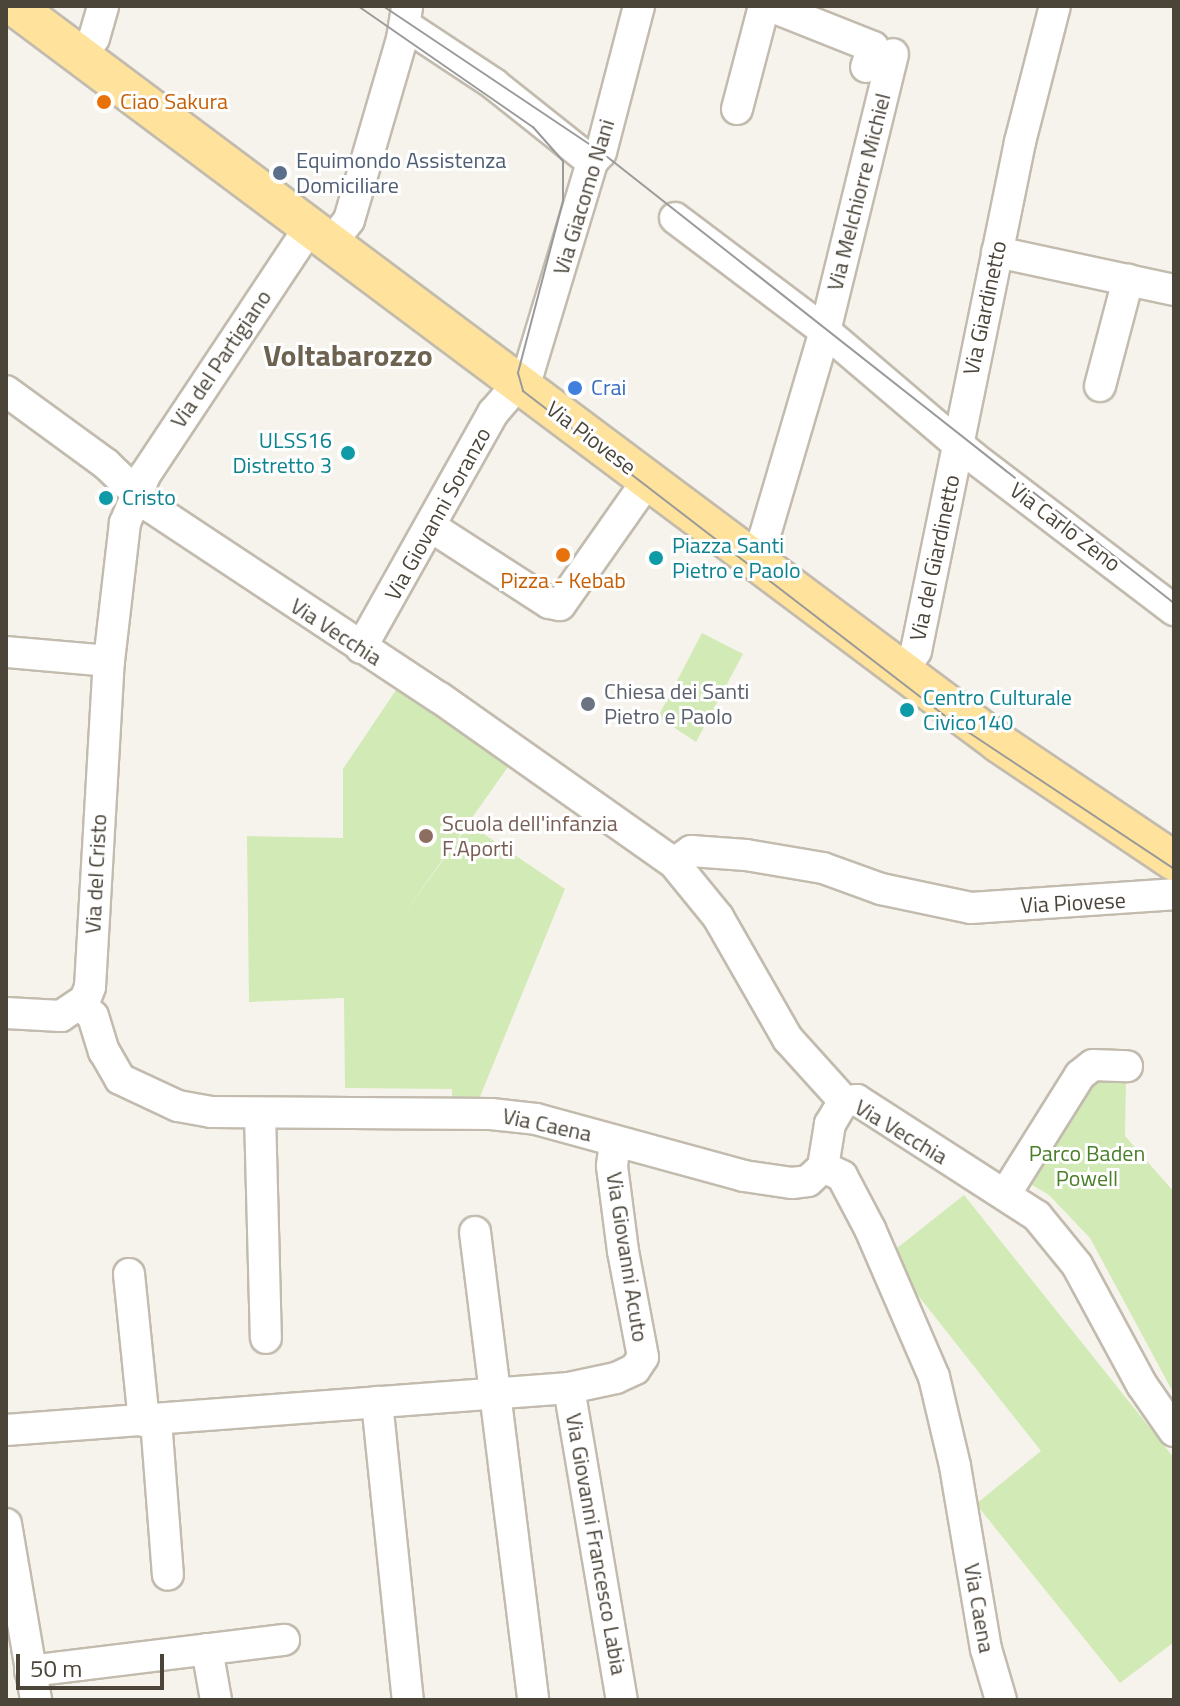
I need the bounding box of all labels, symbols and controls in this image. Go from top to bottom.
place label: Ciao Sakura [120,89,228,115]
street label: Via Melchiorre Michiel [822,91,896,293]
marker: Ciao Sakura [95,93,113,111]
street label: Via Giacomo Nani [548,116,620,278]
place label: Equimondo Assistenza Domiciliare [296,147,506,198]
marker: Equimondo Assistenza Domiciliare [271,164,289,182]
street label: Via Giardinetto [958,238,1012,378]
street label: Via del Partigiano [165,285,277,433]
district label: Voltabarozzo [263,337,433,373]
place label: Crai [591,375,626,401]
marker: Crai [566,379,584,397]
street label: Via Piovese [541,396,641,480]
street label: Via Giovanni Soranzo [380,423,496,605]
place label: ULSS16 Distretto 3 [232,427,332,478]
marker: ULSS16 Distretto 3 [339,444,357,462]
street label: Via del Giardinetto [904,472,966,644]
street label: Via Carlo Zeno [1004,477,1126,577]
place label: Cristo [122,485,176,511]
marker: Cristo [97,489,115,507]
place label: Piazza Santi Pietro e Paolo [672,532,801,584]
marker: Pizza - Kebab [554,546,572,564]
marker: Piazza Santi Pietro e Paolo [647,549,665,567]
place label: Pizza - Kebab [500,568,626,594]
street label: Via Vecchia [285,593,387,671]
place label: Chiesa dei Santi Pietro e Paolo [604,678,749,730]
place label: Centro Culturale Civico140 [923,684,1072,736]
marker: Chiesa dei Santi Pietro e Paolo [579,695,597,713]
marker: Centro Culturale Civico140 [898,701,916,719]
place label: Scuola dell'infanzia F.Aporti [442,810,618,862]
street label: Via del Cristo [80,813,112,935]
marker: Scuola dell'infanzia F.Aporti [417,827,435,845]
street label: Via Piovese [1020,887,1126,919]
street label: Via Vecchia [850,1094,952,1170]
street label: Via Caena [500,1103,594,1147]
park label: Parco Baden Powell [1029,1140,1145,1192]
street label: Via Giovanni Acuto [601,1170,653,1344]
street label: Via Giovanni Francesco Labia [560,1411,632,1677]
street label: Via Caena [958,1561,1000,1655]
scale bar [20,1638,168,1688]
text: 50 m [30,1650,82,1686]

